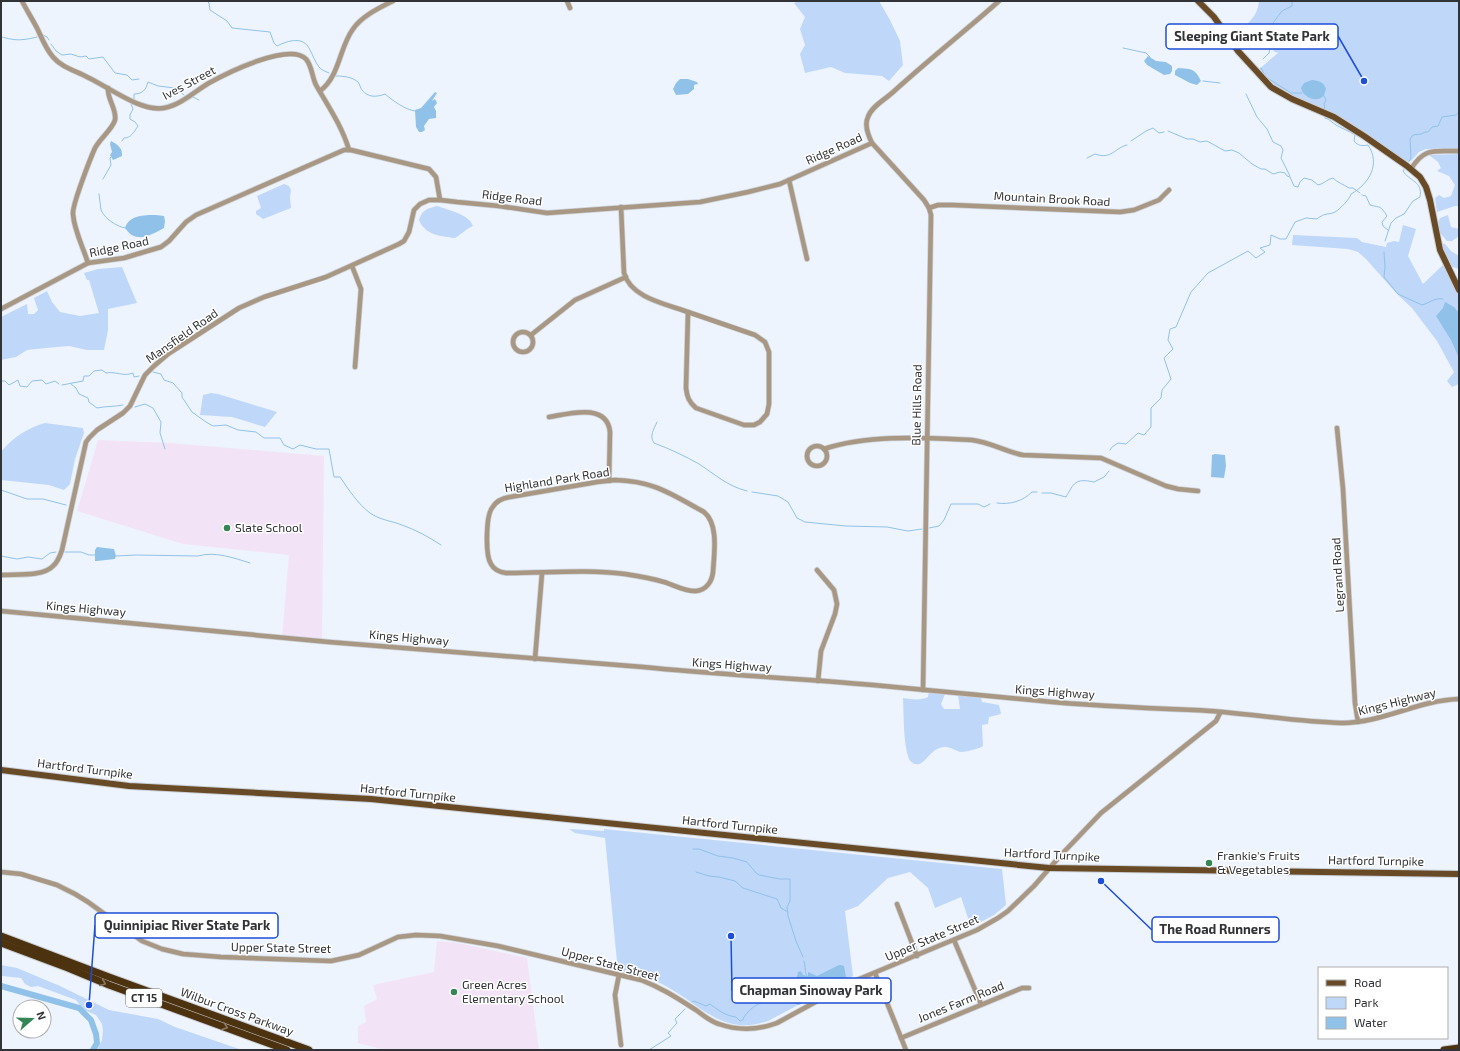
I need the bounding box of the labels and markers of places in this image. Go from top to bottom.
callout: Sleeping Giant State Park [1166,24,1338,49]
place label: Slate School [235,520,303,534]
marker: Slate School [222,523,232,533]
place label: Frankie's Fruits & Vegetables [1217,848,1300,876]
marker: Frankie's Fruits & Vegetables [1204,858,1214,868]
callout: Quinnipiac River State Park [95,913,278,938]
callout: The Road Runners [1152,917,1279,942]
place label: Green Acres Elementary School [462,977,565,1005]
callout: Chapman Sinoway Park [732,978,891,1003]
marker: Green Acres Elementary School [449,987,459,997]

